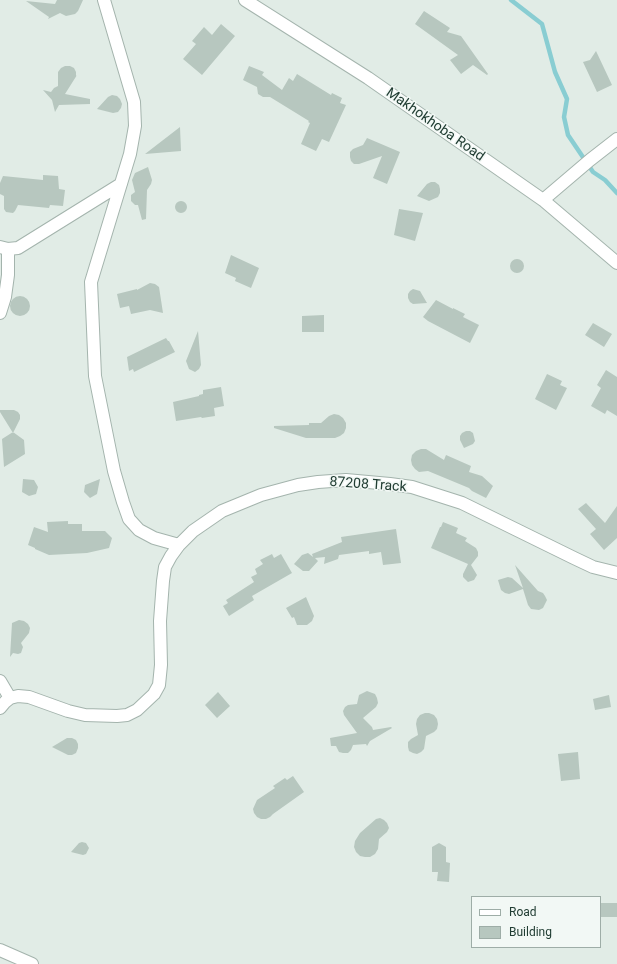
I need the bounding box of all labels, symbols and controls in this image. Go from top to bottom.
street label: Makhokhoba Road [382,85,488,165]
street label: 87208 Track [329,474,407,496]
legend [471,896,601,948]
text: Road [509,905,537,919]
text: Building [509,925,552,939]

